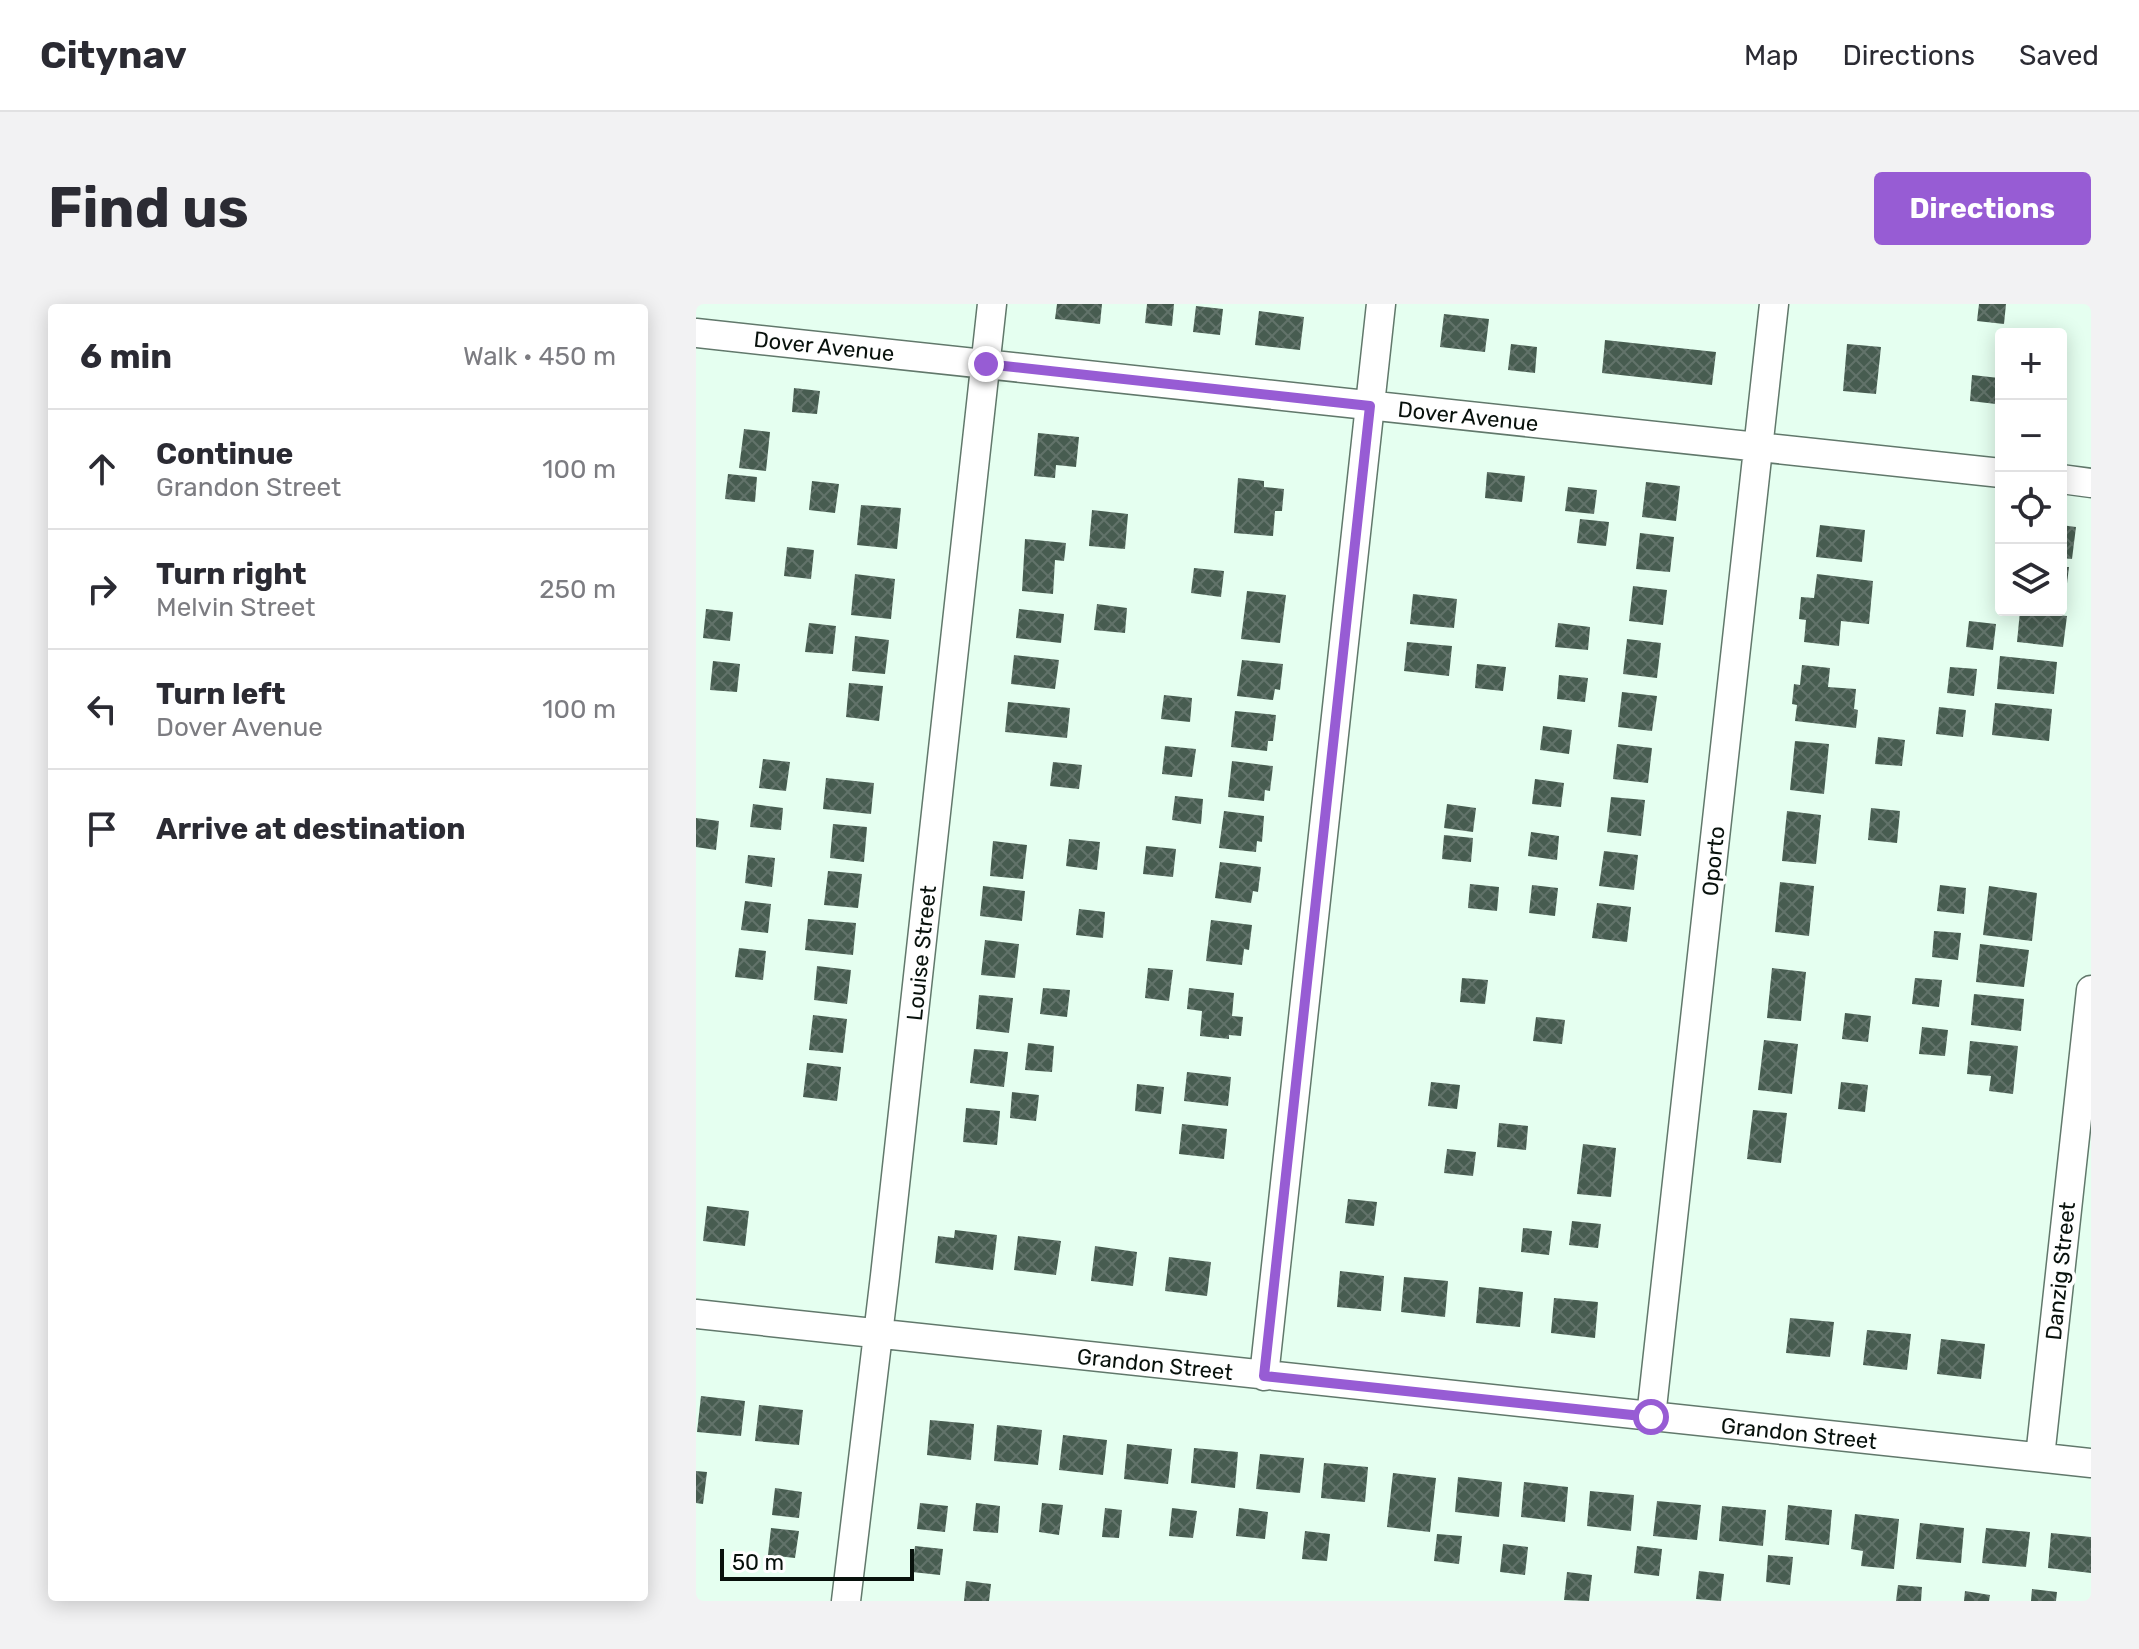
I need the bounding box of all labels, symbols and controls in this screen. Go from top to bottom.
text: Citynav [40,32,187,78]
text: Map [1744,39,1798,72]
text: Directions [1842,39,1975,72]
text: Saved [2019,39,2099,72]
button: Directions [1874,172,2091,245]
text: Find us [48,175,249,241]
street label: Dover Avenue [752,326,896,367]
map controls [1995,328,2067,616]
button: + [1995,328,2067,400]
text: 6 min [80,336,172,377]
text: Walk · 450 m [463,341,616,372]
route end [968,346,1004,382]
street label: Dover Avenue [1396,396,1540,437]
button: − [1995,400,2067,472]
text: Continue [156,436,293,472]
icon: ahead [80,447,124,491]
text: 100 m [542,454,616,485]
text: Grandon Street [156,472,341,503]
button: locate [1995,472,2067,544]
button: layers [1995,544,2067,616]
text: Turn right [156,556,307,592]
icon: right [80,567,124,611]
text: 250 m [539,574,616,605]
text: Melvin Street [156,592,316,623]
text: Turn left [156,676,286,712]
icon: left [80,687,124,731]
text: 100 m [542,694,616,725]
text: Dover Avenue [156,712,323,743]
icon: arrive [80,807,124,851]
text: Arrive at destination [156,811,466,847]
street label: Oporto [1696,825,1731,897]
street label: Louise Street [901,884,942,1022]
street label: Danzig Street [2040,1200,2081,1342]
street label: Grandon Street [1076,1343,1235,1386]
route start [1633,1399,1669,1435]
street label: Grandon Street [1720,1412,1879,1455]
scale bar [720,1545,914,1581]
text: 50 m [732,1549,784,1576]

